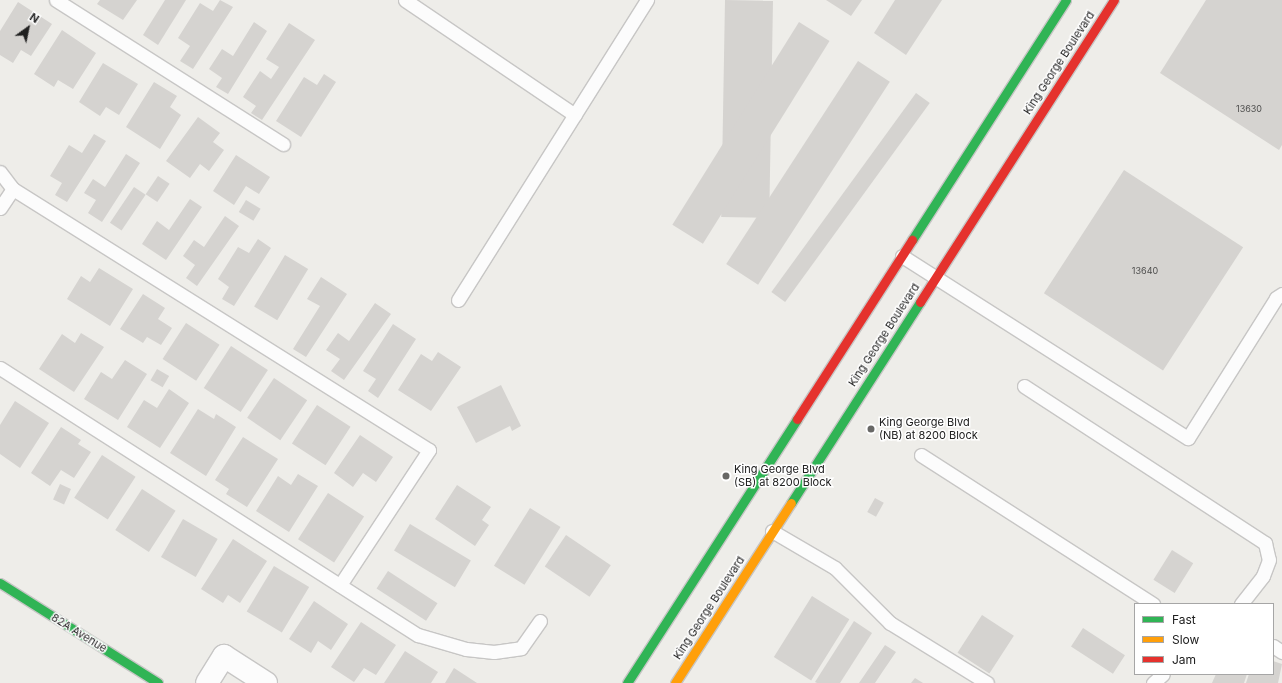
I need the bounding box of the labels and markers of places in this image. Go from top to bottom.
place label: King George Blvd (NB) at 8200 Block [879,416,978,442]
marker: King George Blvd (NB) at 8200 Block [866,424,876,434]
place label: King George Blvd (SB) at 8200 Block [734,463,832,489]
marker: King George Blvd (SB) at 8200 Block [721,471,731,481]

